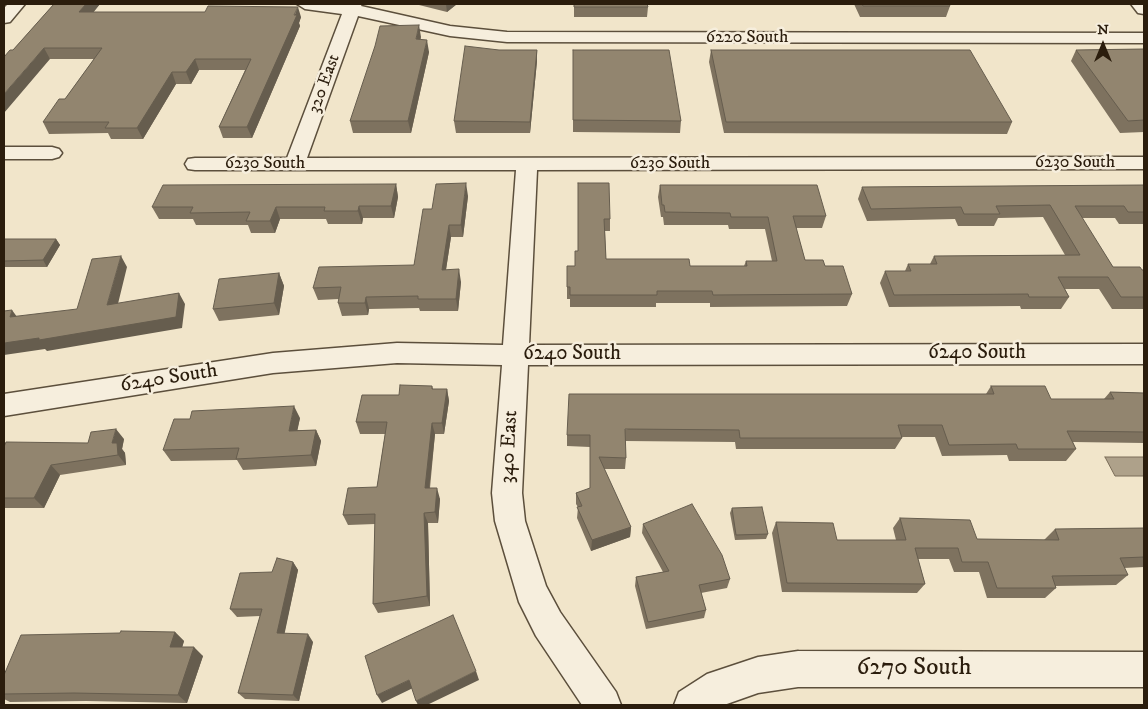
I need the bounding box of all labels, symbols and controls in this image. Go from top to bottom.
north arrow [1078,20,1128,70]
text: N [1097,21,1109,39]
street label: 6220 South [706,27,788,49]
street label: 320 East [304,52,346,116]
street label: 6230 South [1035,152,1115,174]
street label: 6230 South [225,153,305,175]
street label: 6230 South [630,153,710,175]
street label: 6240 South [928,341,1026,367]
street label: 6240 South [523,342,621,368]
street label: 6240 South [119,359,219,399]
street label: 340 East [496,410,524,484]
street label: 6270 South [856,654,972,684]

